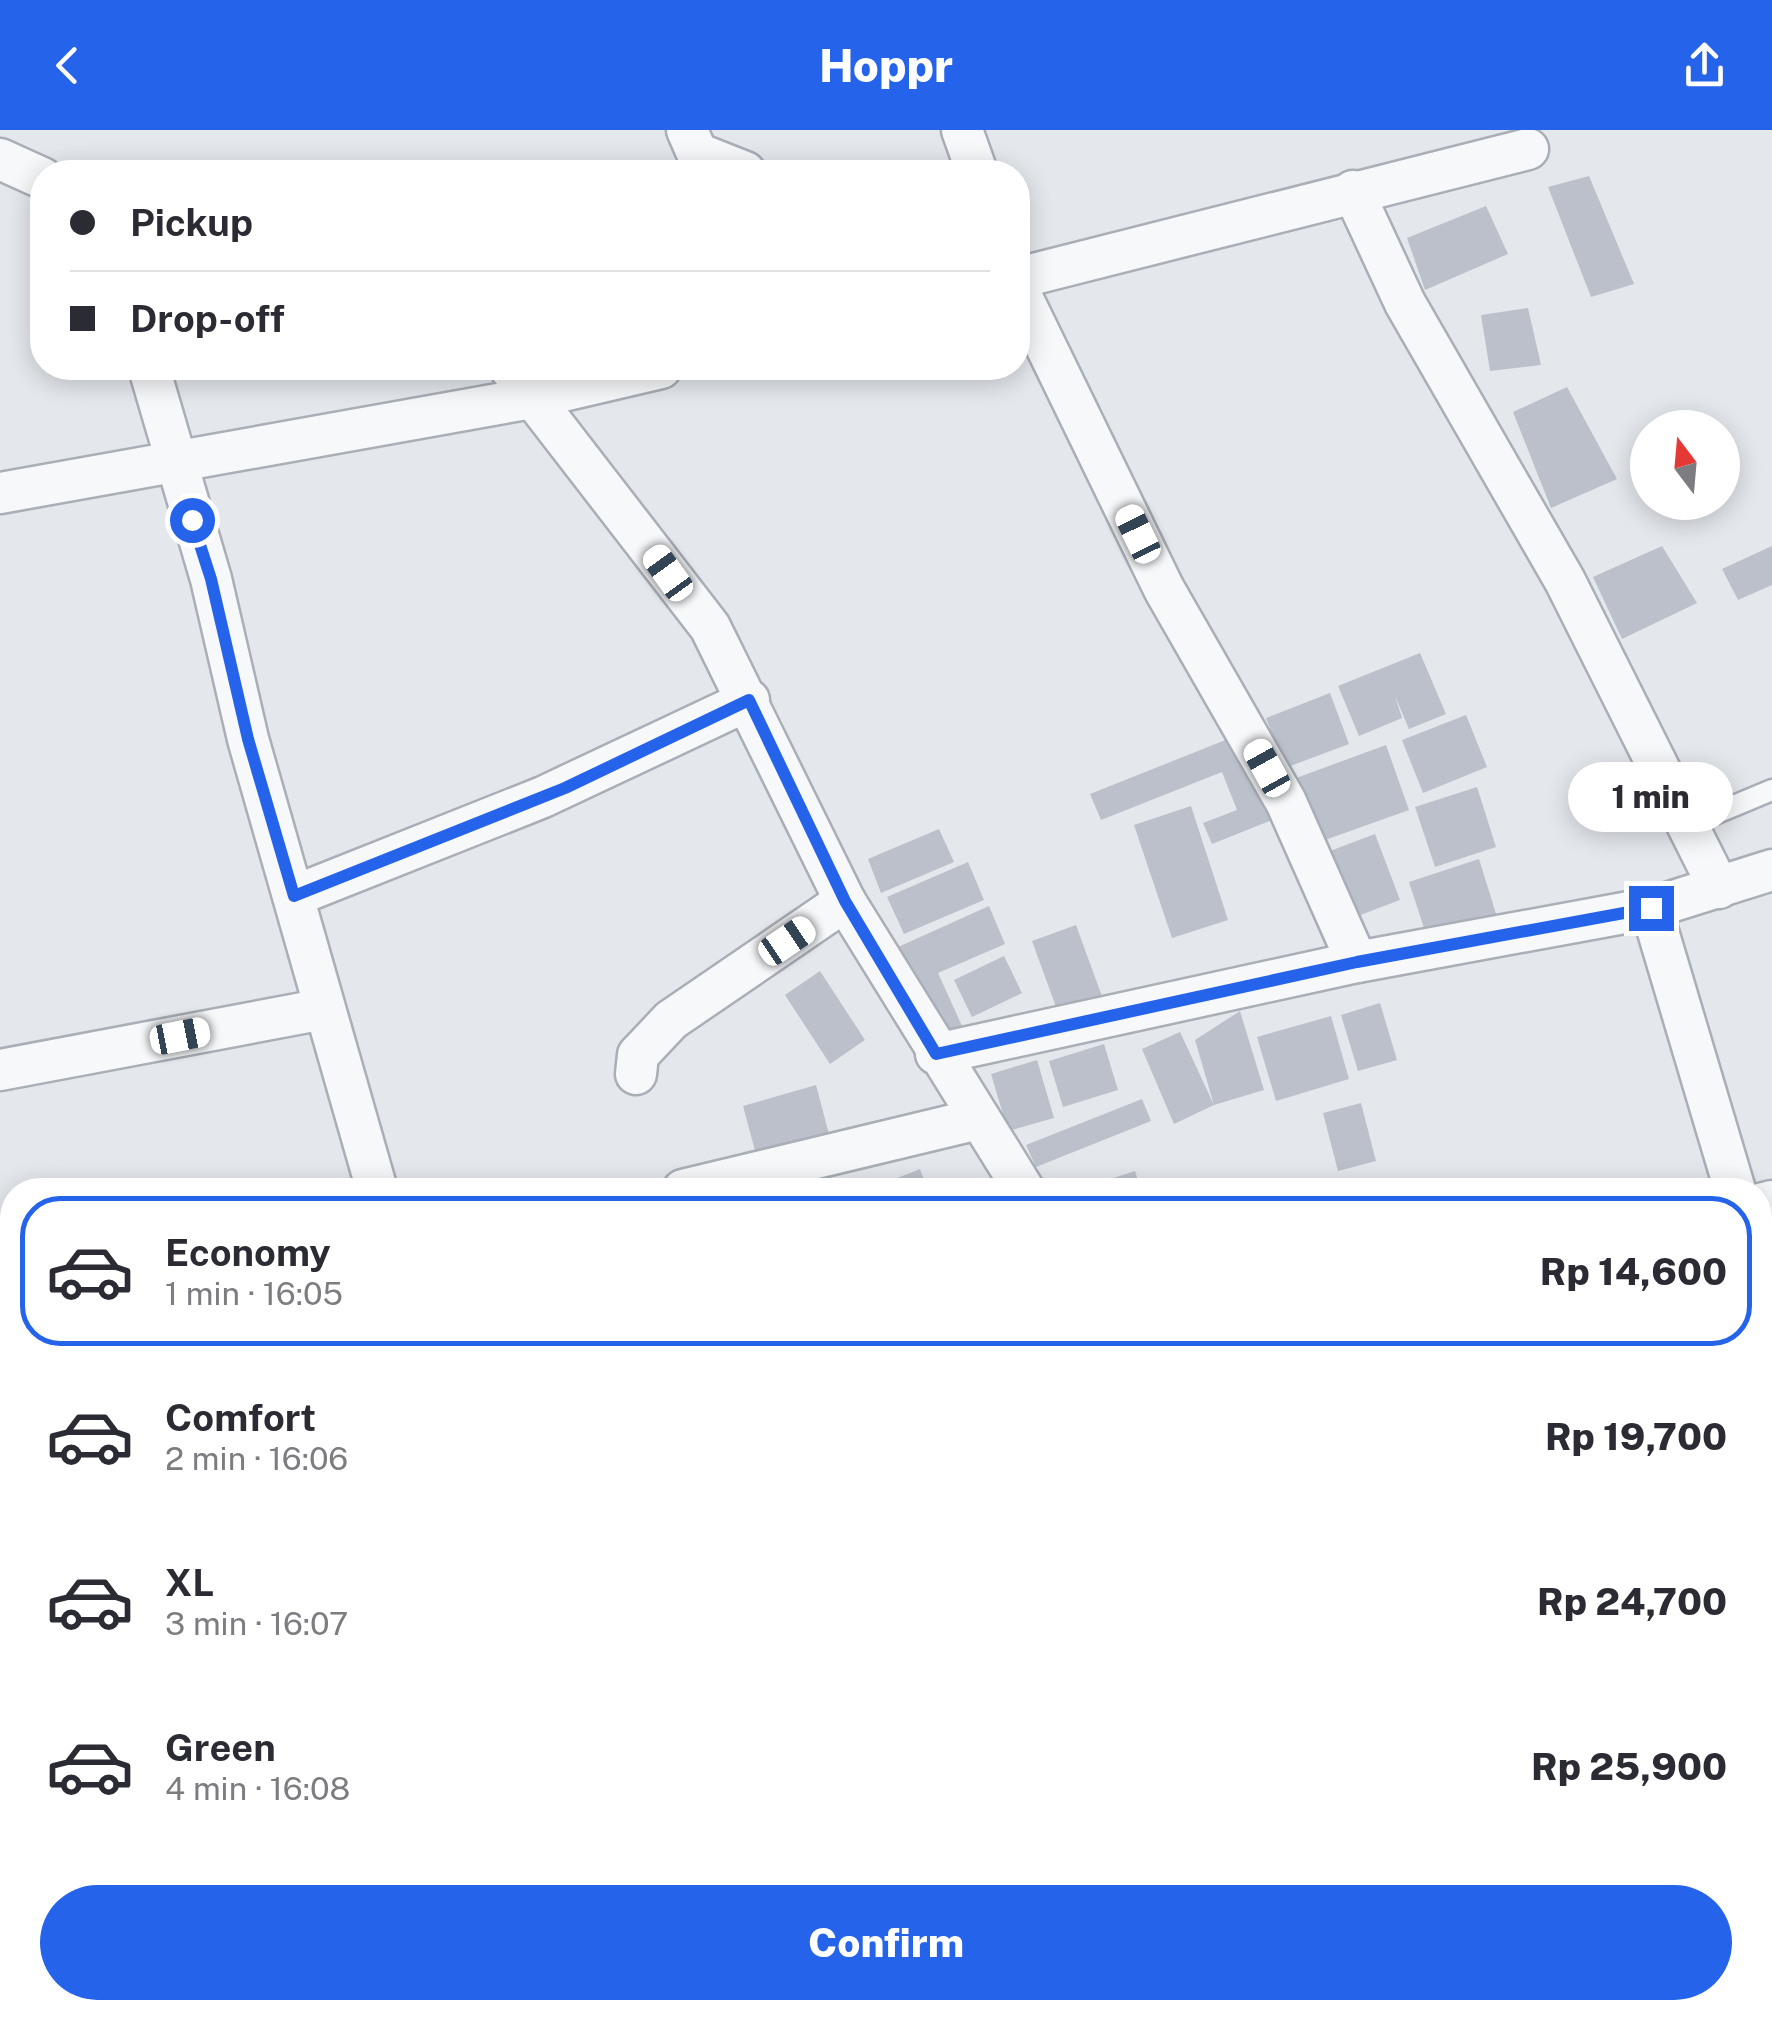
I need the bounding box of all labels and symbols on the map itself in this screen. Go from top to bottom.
north arrow [1630,410,1740,520]
route start [170,498,215,543]
car [1111,500,1165,568]
car [638,540,698,606]
car [1239,734,1295,802]
callout: 1 min [1568,763,1734,833]
route end [1629,886,1674,931]
car [754,912,820,970]
car [148,1016,212,1056]

